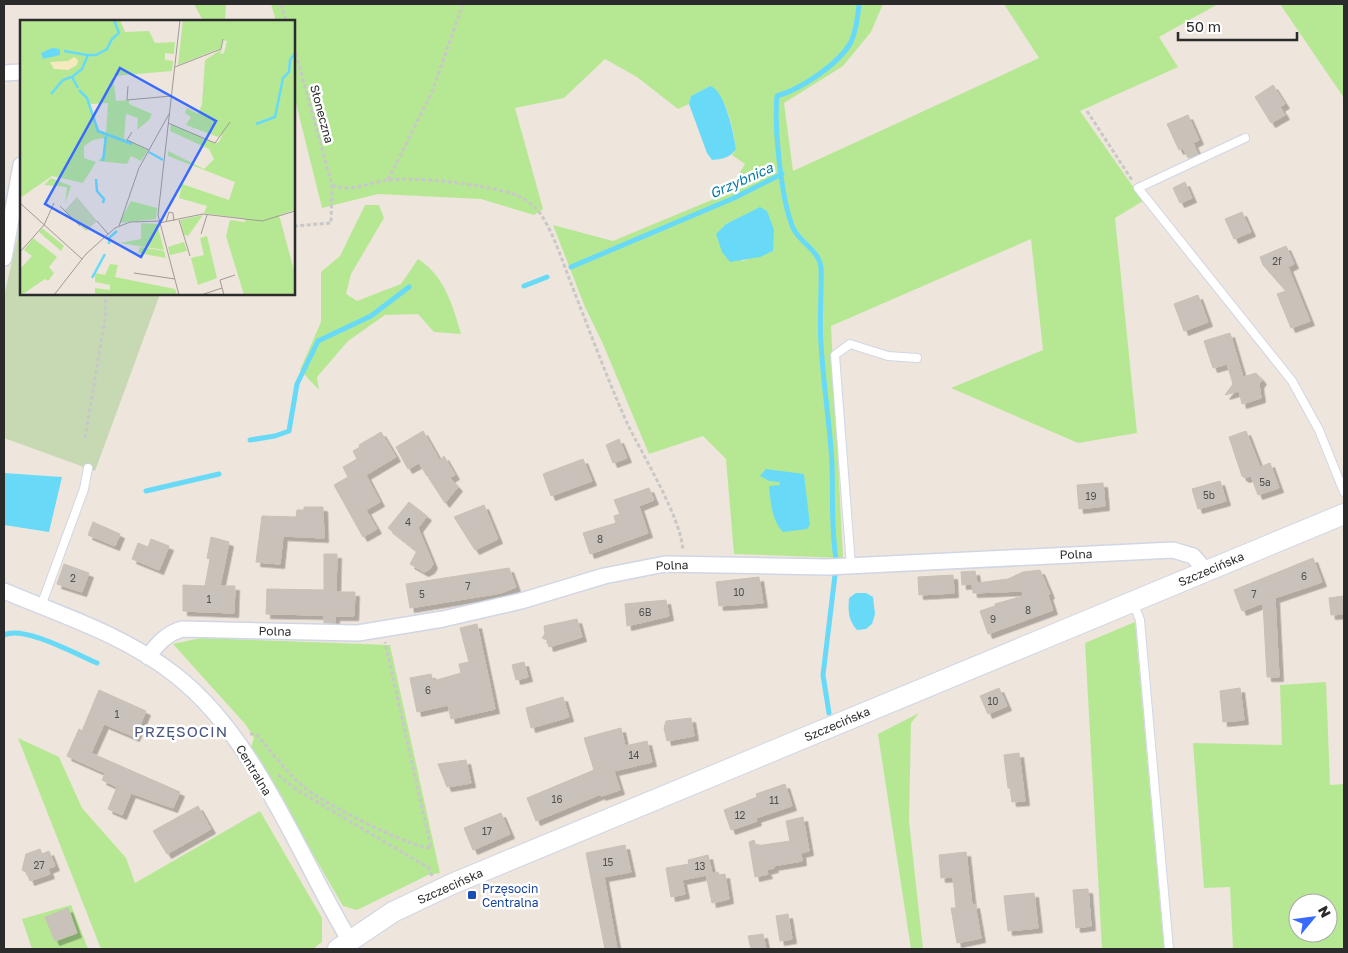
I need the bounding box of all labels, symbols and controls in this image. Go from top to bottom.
scale bar [1178,10,1297,42]
text: 50 m [1186,17,1221,35]
inset map [20,20,295,295]
street label: Słoneczna [307,83,337,145]
water label: Grzybnica [707,158,776,201]
house number: 2f [1272,255,1282,267]
house number: 5a [1259,476,1271,488]
house number: 5b [1203,489,1215,501]
house number: 19 [1086,490,1096,502]
house number: 4 [405,516,411,528]
house number: 8 [597,533,603,545]
street label: Polna [1059,546,1093,562]
street label: Szczecińska [1176,548,1246,590]
street label: Polna [655,557,689,573]
house number: 6 [1301,570,1307,582]
house number: 2 [70,572,76,584]
house number: 7 [465,580,471,592]
house number: 10 [733,586,745,598]
house number: 5 [419,588,425,600]
house number: 7 [1251,588,1257,600]
house number: 1 [207,593,212,605]
house number: 8 [1025,604,1031,616]
house number: 6B [639,606,652,618]
house number: 9 [990,613,996,625]
street label: Polna [258,623,292,639]
house number: 6 [425,684,431,696]
house number: 10 [987,695,999,707]
street label: Szczecińska [802,703,872,745]
house number: 1 [115,708,120,720]
district label: PRZĘSOCIN [134,722,228,740]
street label: Centralna [233,742,275,798]
house number: 14 [629,749,639,761]
house number: 16 [552,793,562,805]
house number: 11 [769,794,779,806]
house number: 12 [735,809,746,821]
house number: 17 [482,825,492,837]
house number: 15 [603,856,614,868]
house number: 27 [33,859,45,871]
house number: 13 [695,860,705,872]
street label: Szczecińska [415,865,485,907]
place label: Przęsocin Centralna [482,881,539,910]
marker: Przęsocin Centralna [466,889,478,901]
north arrow [1288,893,1338,943]
text: N [1315,903,1335,920]

